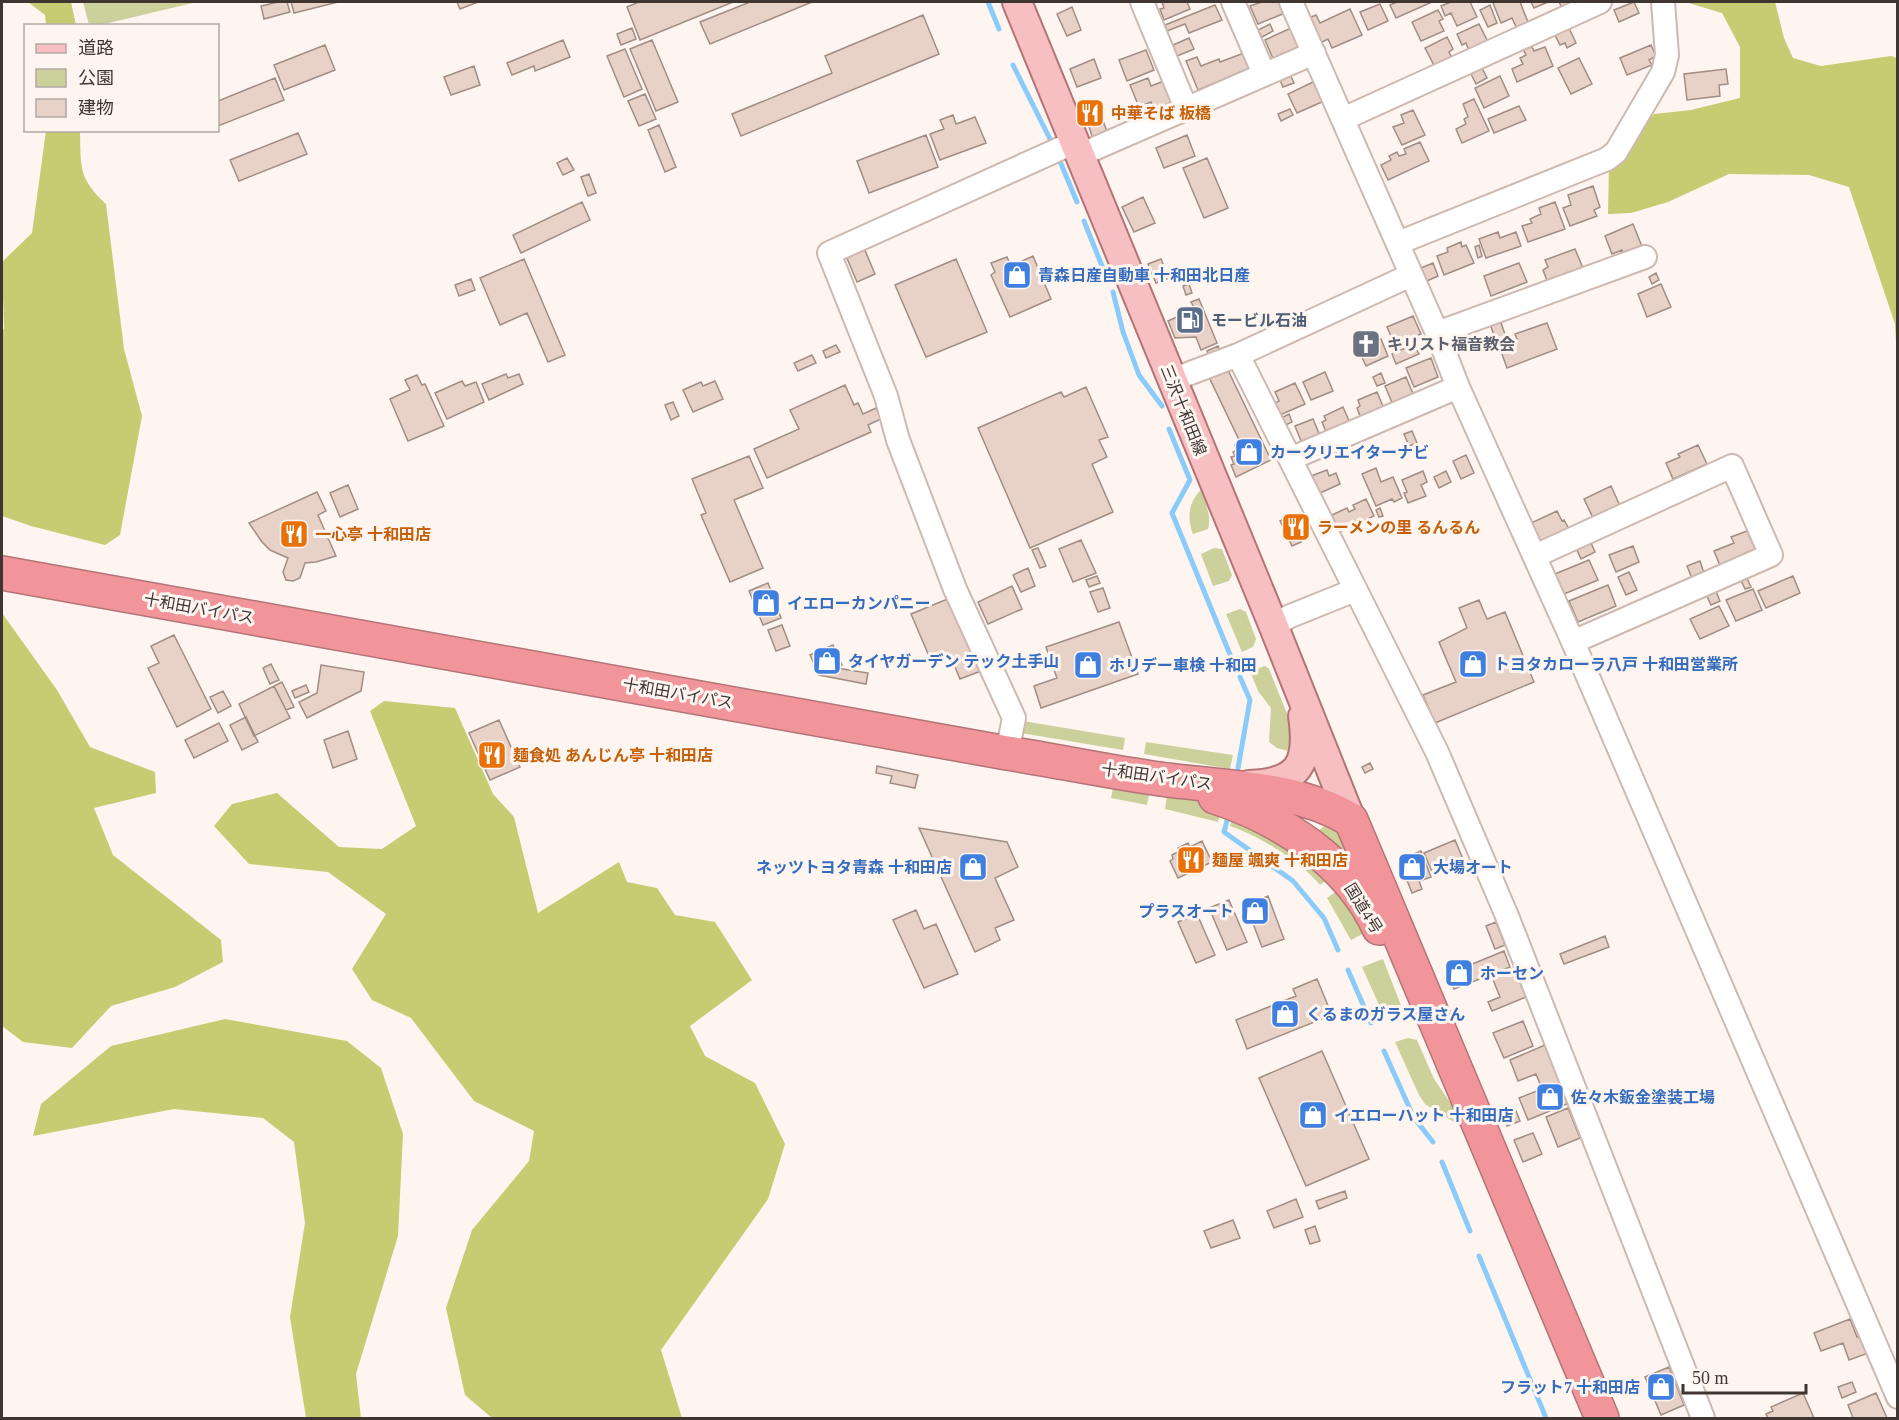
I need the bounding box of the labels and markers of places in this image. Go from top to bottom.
restaurant icon: 中華そば 板橋 [1074,97,1106,129]
place label: 中華そば 板橋 [1111,105,1211,122]
shop icon: 青森日産自動車 十和田北日産 [1001,259,1033,291]
place label: 青森日産自動車 十和田北日産 [1038,267,1250,284]
fuel station icon: モービル石油 [1174,304,1206,336]
place label: モービル石油 [1211,312,1307,329]
church icon: キリスト福音教会 [1350,328,1382,360]
place label: キリスト福音教会 [1387,336,1515,353]
shop icon: カークリエイターナビ [1233,436,1265,468]
place label: カークリエイターナビ [1270,444,1429,461]
restaurant icon: ラーメンの里 るんるん [1280,511,1312,543]
restaurant icon: 一心亭 十和田店 [278,518,310,550]
place label: ラーメンの里 るんるん [1317,519,1480,536]
place label: 一心亭 十和田店 [315,526,431,543]
shop icon: イエローカンパニー [750,587,782,619]
place label: イエローカンパニー [787,595,931,612]
shop icon: タイヤガーデン テック土手山 [811,645,843,677]
shop icon: トヨタカローラ八戸 十和田営業所 [1457,648,1489,680]
shop icon: ホリデー車検 十和田 [1072,649,1104,681]
place label: タイヤガーデン テック土手山 [848,653,1060,670]
place label: トヨタカローラ八戸 十和田営業所 [1494,656,1738,673]
place label: ホリデー車検 十和田 [1109,657,1257,674]
restaurant icon: 麺食処 あんじん亭 十和田店 [476,739,508,771]
place label: 麺食処 あんじん亭 十和田店 [513,747,713,764]
restaurant icon: 麺屋 颯爽 十和田店 [1175,844,1207,876]
shop icon: ネッツトヨタ青森 十和田店 [957,851,989,883]
shop icon: 大場オート [1396,851,1428,883]
place label: 麺屋 颯爽 十和田店 [1212,852,1348,869]
place label: ネッツトヨタ青森 十和田店 [756,859,952,876]
place label: 大場オート [1433,859,1513,876]
shop icon: プラスオート [1239,895,1271,927]
place label: プラスオート [1138,903,1234,920]
shop icon: ホーセン [1443,957,1475,989]
place label: ホーセン [1480,965,1544,982]
shop icon: くるまのガラス屋さん [1269,998,1301,1030]
place label: くるまのガラス屋さん [1306,1006,1465,1023]
shop icon: 佐々木鈑金塗装工場 [1534,1081,1566,1113]
place label: 佐々木鈑金塗装工場 [1570,1089,1715,1106]
shop icon: イエローハット 十和田店 [1297,1099,1329,1131]
place label: イエローハット 十和田店 [1334,1107,1514,1124]
shop icon: フラット7 十和田店 [1645,1371,1677,1403]
place label: フラット7 十和田店 [1500,1379,1640,1396]

